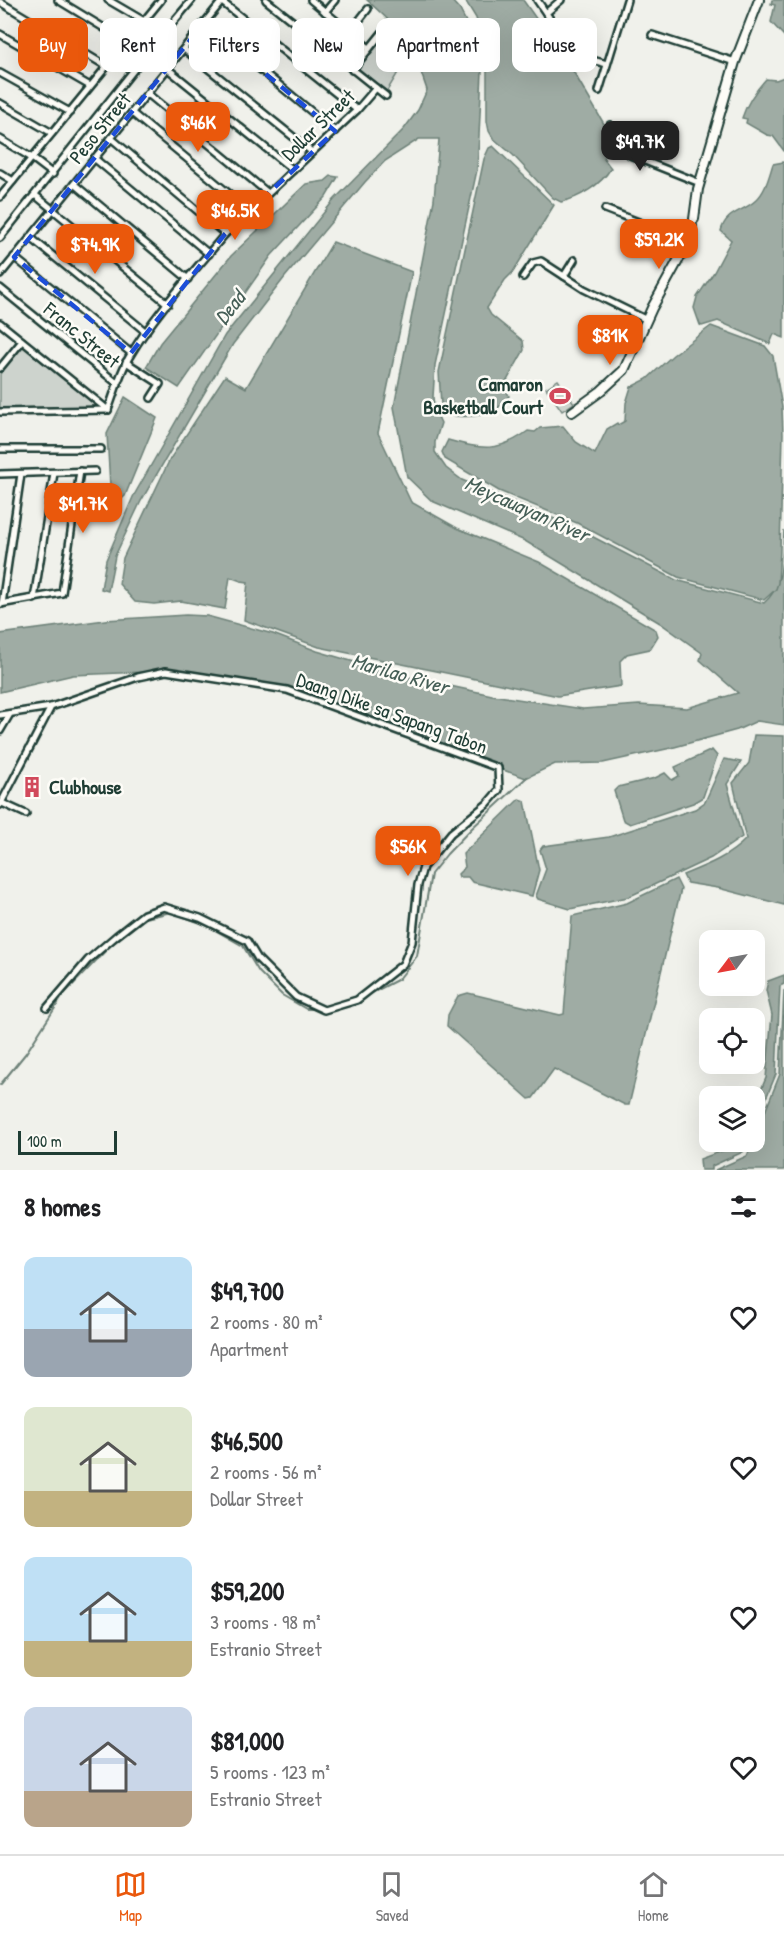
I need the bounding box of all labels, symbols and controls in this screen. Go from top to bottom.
chip: Buy [18,18,88,72]
chip: Rent [100,18,177,72]
chip: Filters [189,18,280,72]
chip: New [292,18,364,72]
chip: Apartment [376,18,500,72]
chip: House [512,18,597,72]
street label: Dollar Street [275,82,361,167]
street label: Peso Street [63,85,137,169]
pin: $46K [162,102,234,153]
text: $46K [180,108,216,135]
pin: $49.7K [591,121,689,172]
text: $49.7K [615,127,665,154]
pin: $46.5K [186,190,284,241]
text: $46.5K [211,196,259,223]
pin: $59.2K [610,219,708,270]
pin: $74.9K [46,224,144,275]
text: $59.2K [634,225,684,252]
text: $74.9K [70,230,120,257]
water label: Dead [207,282,254,330]
street label: Franc Street [38,295,127,374]
pin: $81K [574,315,646,366]
text: $81K [592,321,628,348]
place label: Camaron Basketball Court [423,370,544,420]
sports icon: Camaron Basketball Court [548,384,572,408]
water label: Meycauayan River [460,468,597,550]
pin: $41.7K [34,483,132,534]
text: $41.7K [58,489,108,516]
water label: Marilao River [348,646,455,702]
street label: Daang Dike sa Sapang Tabon [293,665,491,760]
place label: Clubhouse [49,773,122,800]
building icon: Clubhouse [20,775,44,799]
pin: $56K [372,826,444,877]
text: $56K [389,832,427,859]
north arrow [699,930,765,996]
map controls [699,930,765,1152]
button: locate [699,1008,765,1074]
button: layers [699,1086,765,1152]
scale bar [18,1128,117,1156]
text: 100 m [27,1130,62,1152]
text: 8 homes [24,1189,101,1224]
icon: filters [727,1190,760,1223]
text: $49,700 [210,1273,284,1308]
icon: home [72,1281,144,1353]
icon: heart [727,1301,760,1334]
text: 2 rooms · 80 m² [210,1308,323,1335]
text: Apartment [210,1335,288,1362]
text: $46,500 [210,1423,283,1458]
icon: home [72,1431,144,1503]
icon: heart [727,1451,760,1484]
text: 2 rooms · 56 m² [210,1458,322,1485]
text: Dollar Street [210,1485,303,1512]
text: $59,200 [210,1573,284,1608]
icon: home [72,1581,144,1653]
icon: heart [727,1601,760,1634]
text: 3 rooms · 98 m² [210,1608,321,1635]
text: Estranio Street [210,1635,322,1662]
text: $81,000 [210,1723,284,1758]
icon: home [72,1731,144,1803]
icon: heart [727,1751,760,1784]
text: 5 rooms · 123 m² [210,1758,330,1785]
text: Estranio Street [210,1785,322,1812]
tab: Map [114,1868,147,1926]
tab: Saved [375,1868,408,1926]
tab: Home [637,1868,670,1926]

